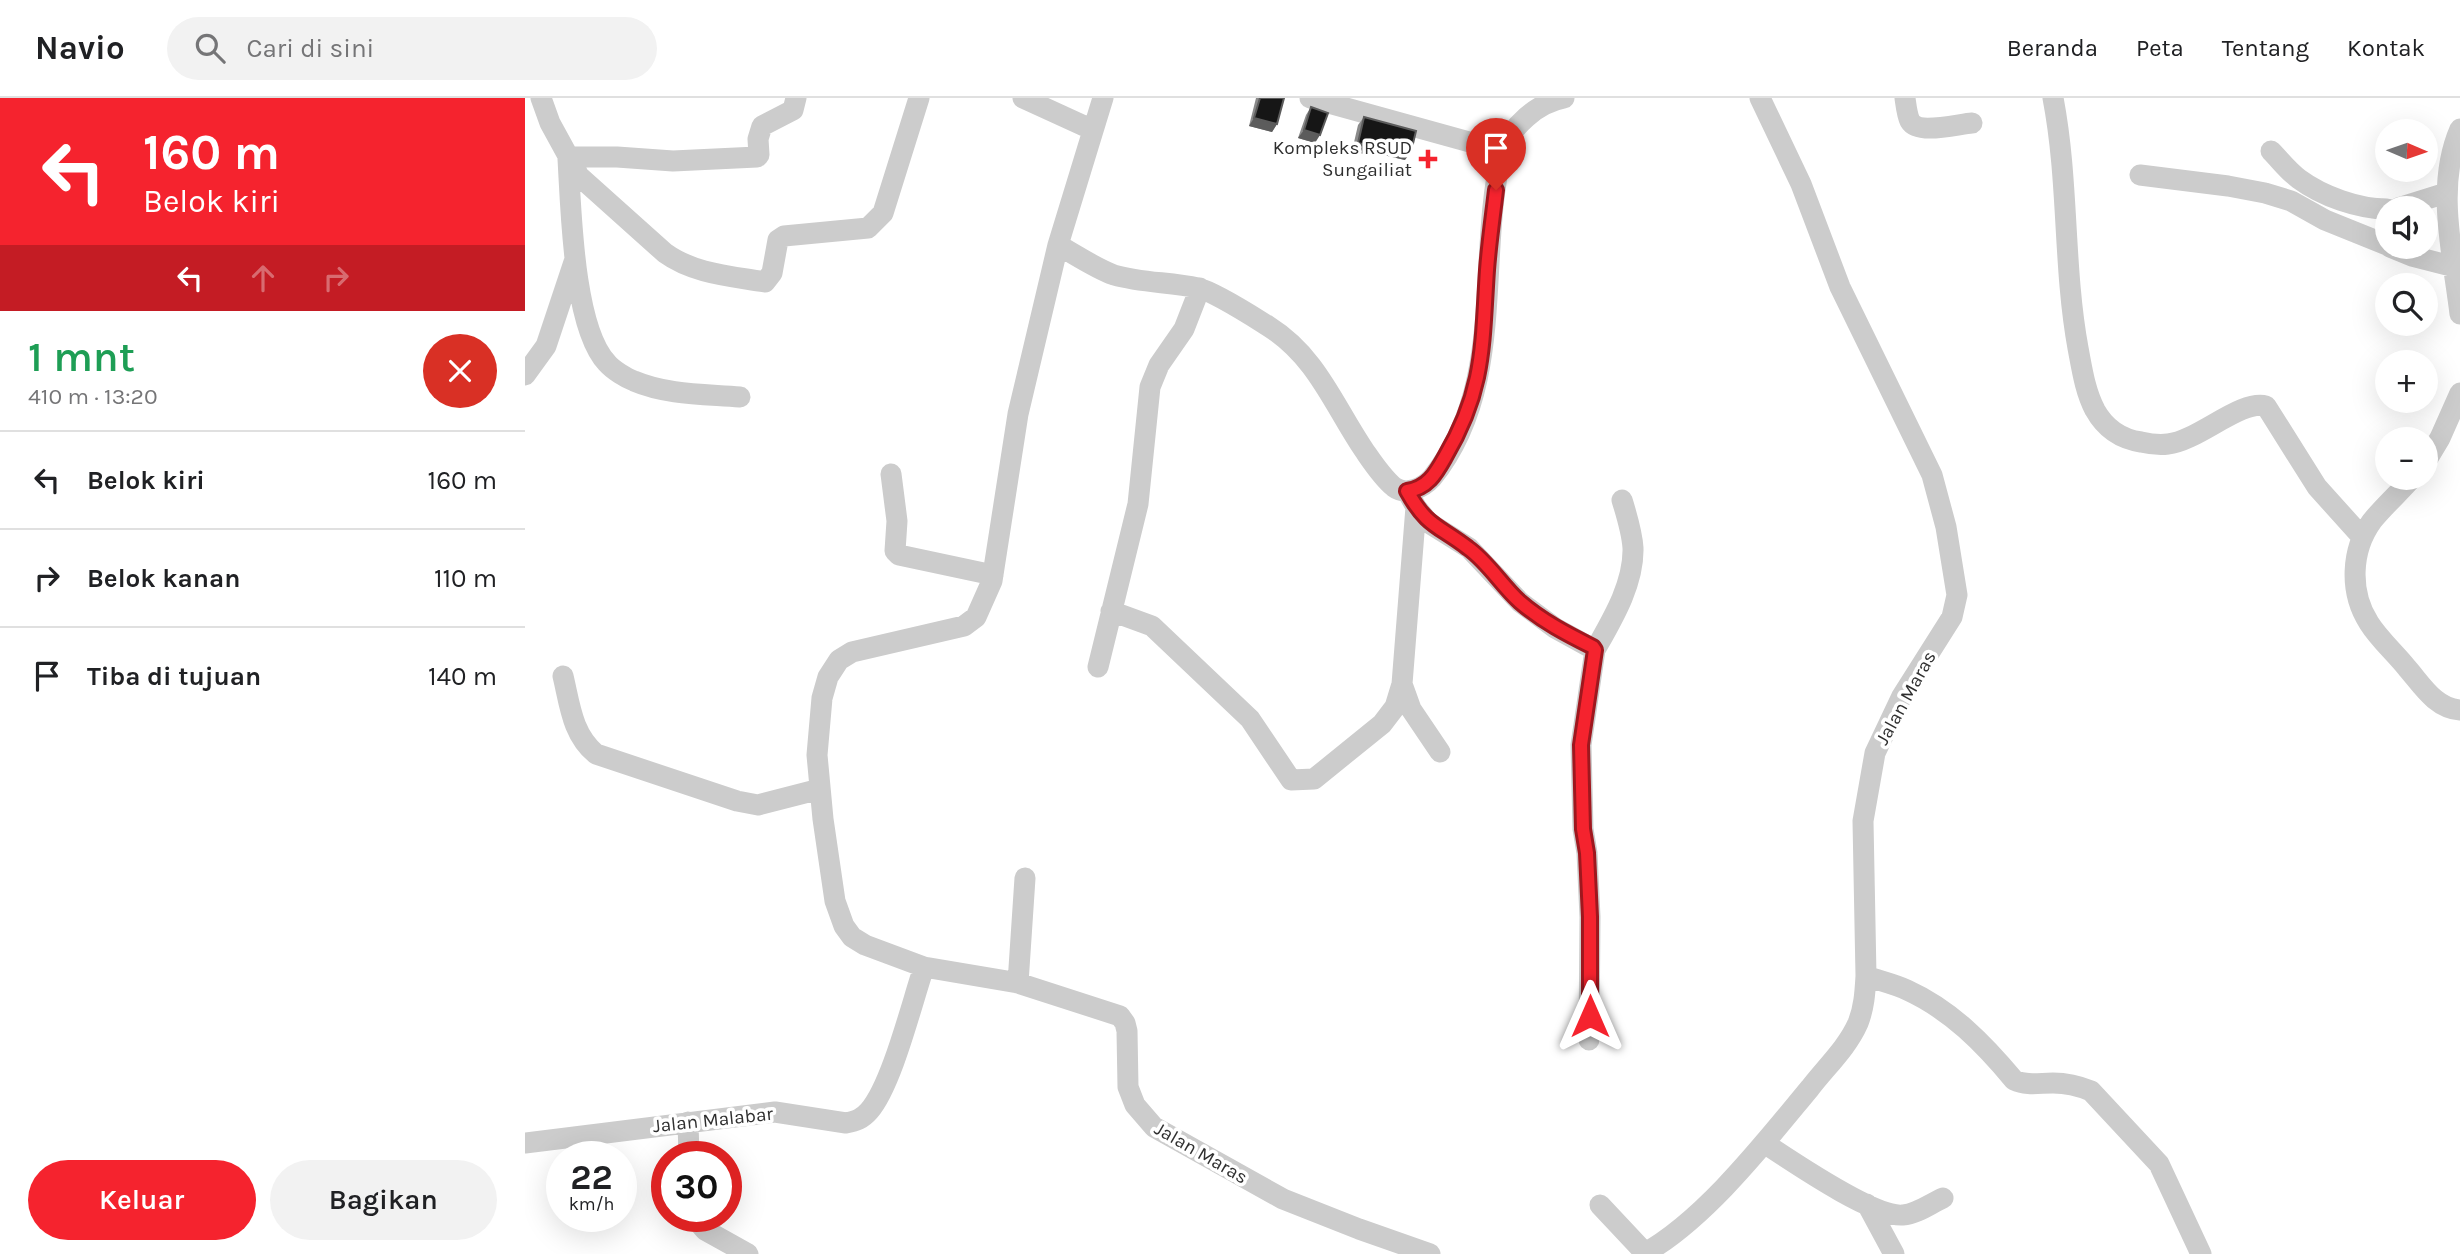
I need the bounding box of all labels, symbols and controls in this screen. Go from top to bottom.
search box [167,17,657,80]
text: Navio [35,29,125,67]
icon: search [191,29,229,67]
text: Cari di sini [247,33,374,64]
text: Beranda [2007,34,2098,62]
text: Peta [2136,34,2184,62]
text: Tentang [2222,34,2309,62]
text: Kontak [2347,34,2425,62]
pin [1466,118,1526,190]
north arrow [2375,119,2438,182]
map controls [2375,119,2438,490]
text: 160 m [143,124,280,181]
icon: left [28,126,119,217]
icon: arrive [1477,129,1515,167]
place label: Kompleks RSUD Sungailiat [1273,137,1412,181]
marker: Kompleks RSUD Sungailiat [1418,149,1438,169]
text: Belok kiri [143,183,280,220]
button: sound [2375,196,2438,259]
icon: left [171,259,209,297]
icon: ahead [244,259,282,297]
icon: right [317,259,355,297]
button: search [2375,273,2438,336]
text: 1 mnt [28,332,135,382]
button: close [423,334,497,408]
button: + [2375,350,2438,413]
text: 410 m · 13:20 [28,383,158,410]
button: − [2375,427,2438,490]
icon: left [28,461,66,499]
text: Belok kiri [87,465,205,496]
text: 160 m [428,465,497,496]
icon: right [28,559,66,597]
text: Belok kanan [87,563,240,594]
text: 110 m [434,563,497,594]
street label: Jalan Maras [1871,647,1941,749]
icon: arrive [28,657,66,695]
text: Tiba di tujuan [87,661,261,692]
text: 140 m [428,661,497,692]
position arrow [1553,979,1627,1053]
street label: Jalan Malabar [652,1103,774,1137]
street label: Jalan Maras [1151,1118,1251,1188]
speed limit sign: 30 [651,1141,742,1232]
text: 22 [570,1157,613,1198]
button: Keluar [28,1160,256,1240]
button: Bagikan [270,1160,497,1240]
text: km/h [569,1193,614,1215]

